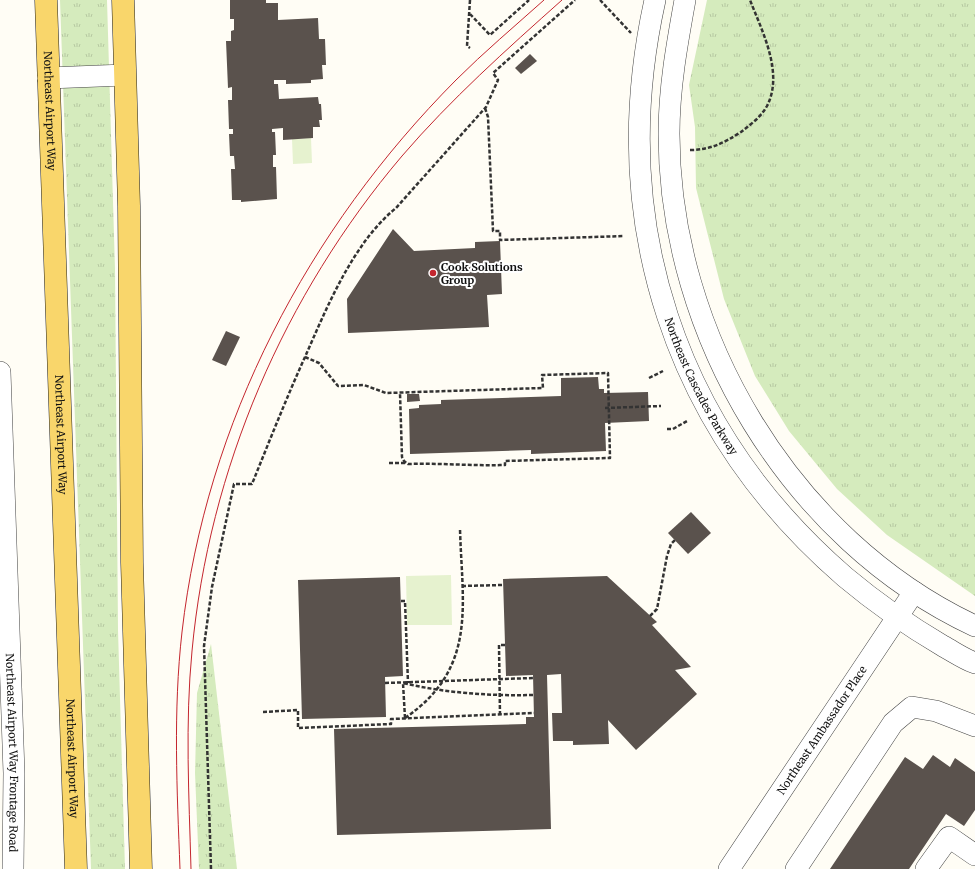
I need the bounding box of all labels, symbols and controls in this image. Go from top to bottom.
street label: Northeast Airport Way [41,51,59,172]
place label: Cook Solutions Group [441,260,523,287]
marker: Cook Solutions Group [428,268,438,278]
street label: Northeast Cascades Parkway [662,316,741,458]
street label: Northeast Airport Way [52,375,70,495]
street label: Northeast Airport Way Frontage Road [3,653,21,853]
street label: Northeast Ambassador Place [774,663,870,797]
street label: Northeast Airport Way [63,699,81,819]

